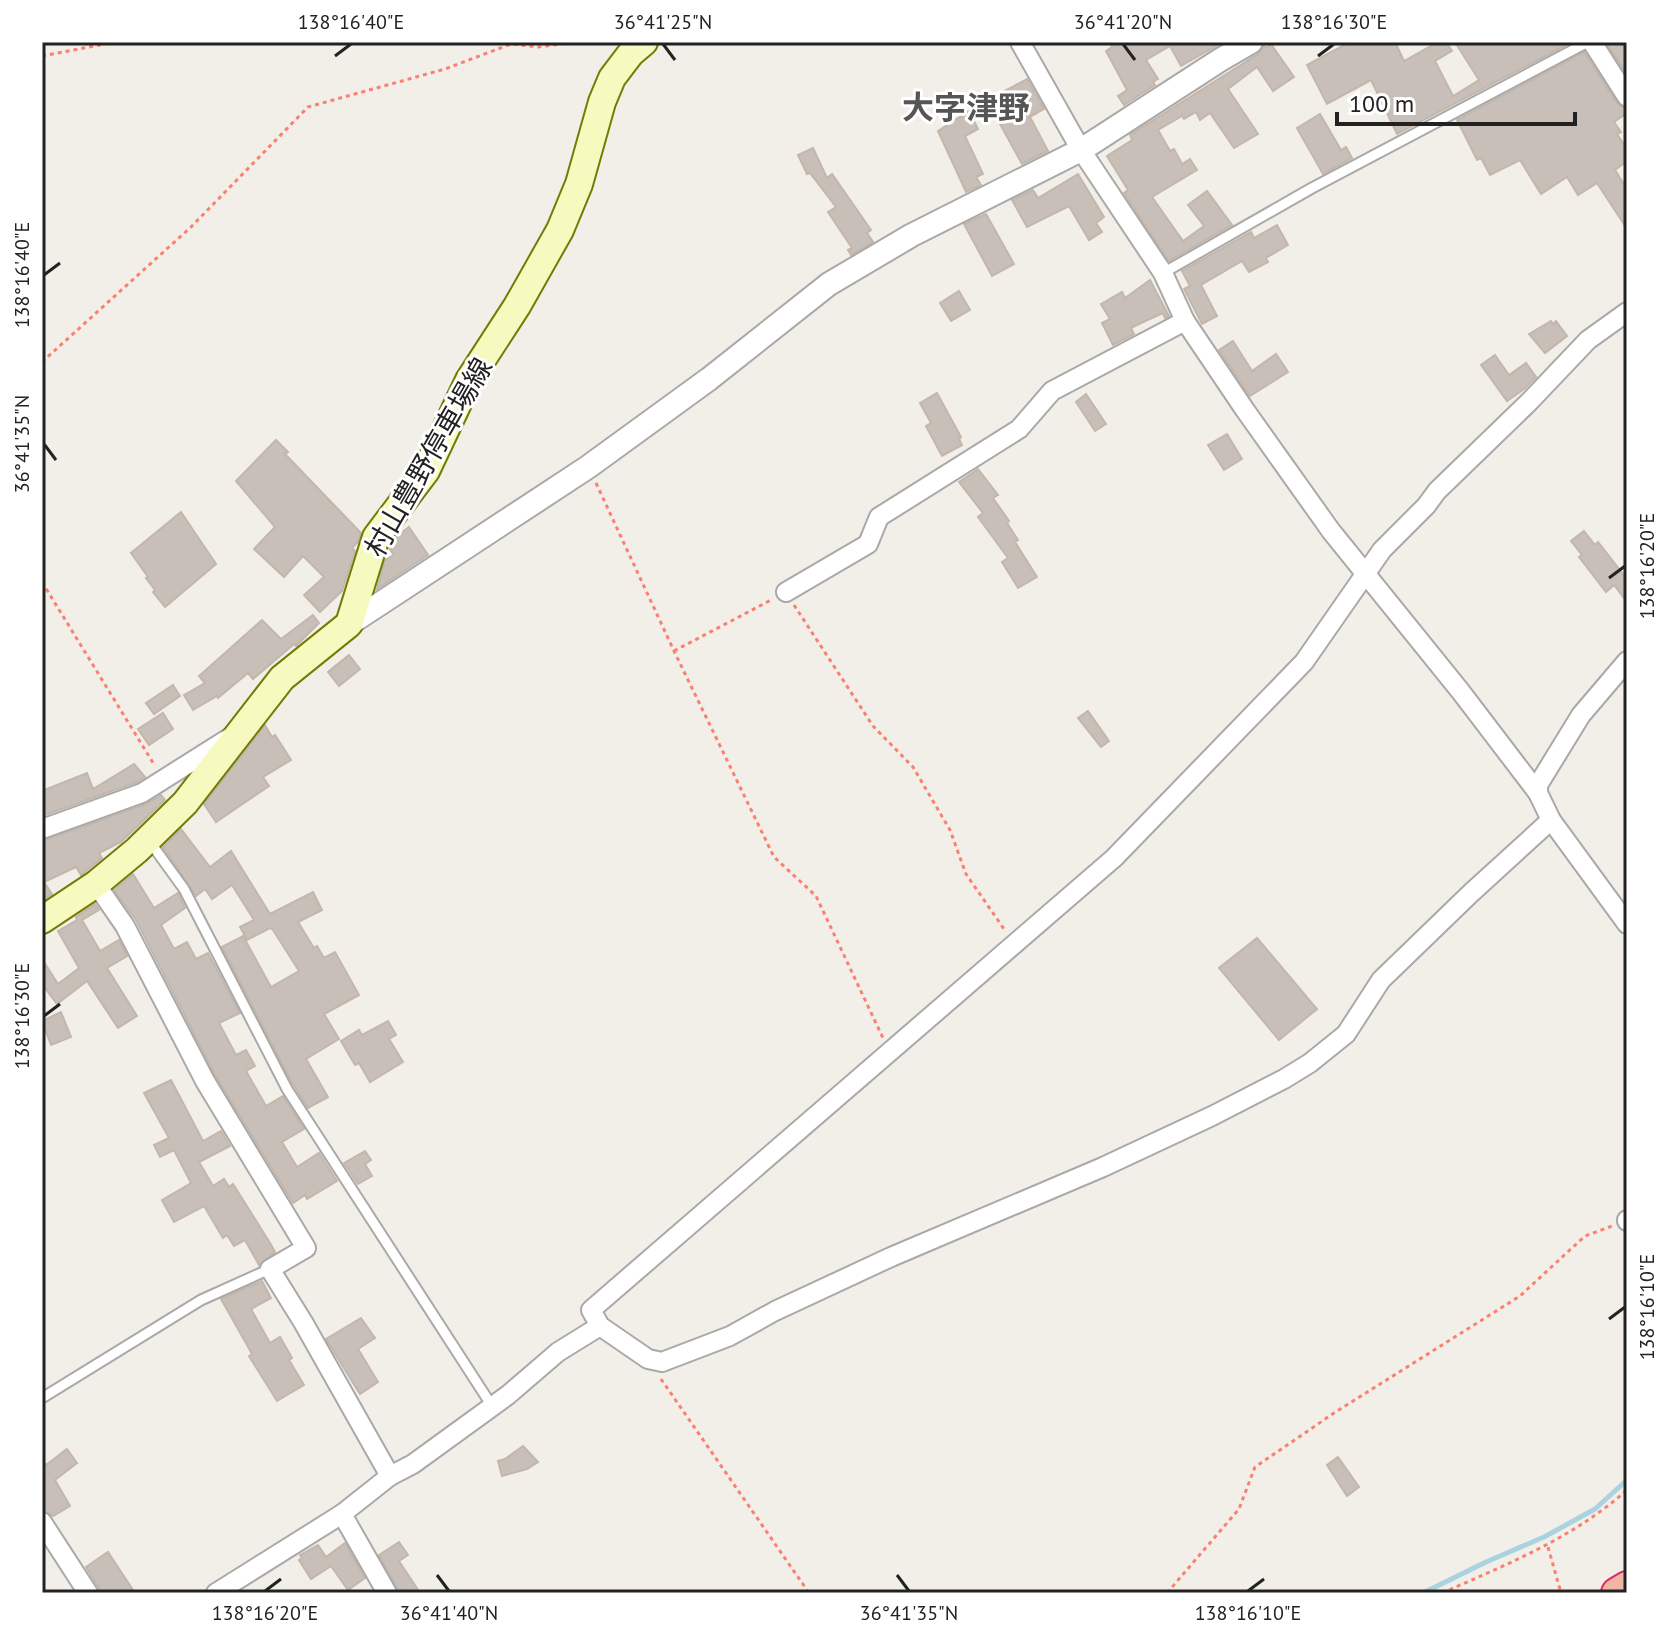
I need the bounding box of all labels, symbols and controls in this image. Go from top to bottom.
text: 138°16'40"E [298,9,404,35]
text: 36°41'25"N [614,9,712,35]
text: 36°41'20"N [1074,9,1172,35]
text: 138°16'30"E [1281,9,1387,35]
scale bar [1337,76,1575,126]
district label: 大字津野 [902,86,1030,128]
text: 100 m [1349,88,1414,119]
text: 138°16'40"E [9,222,35,328]
street label: 村山豊野停車場線 [356,351,500,563]
text: 36°41'35"N [9,395,35,493]
text: 138°16'20"E [1634,513,1660,619]
text: 138°16'30"E [9,963,35,1069]
text: 138°16'10"E [1634,1254,1660,1360]
text: 138°16'20"E [212,1600,318,1626]
text: 36°41'40"N [400,1600,498,1626]
text: 36°41'35"N [860,1600,958,1626]
text: 138°16'10"E [1195,1600,1301,1626]

